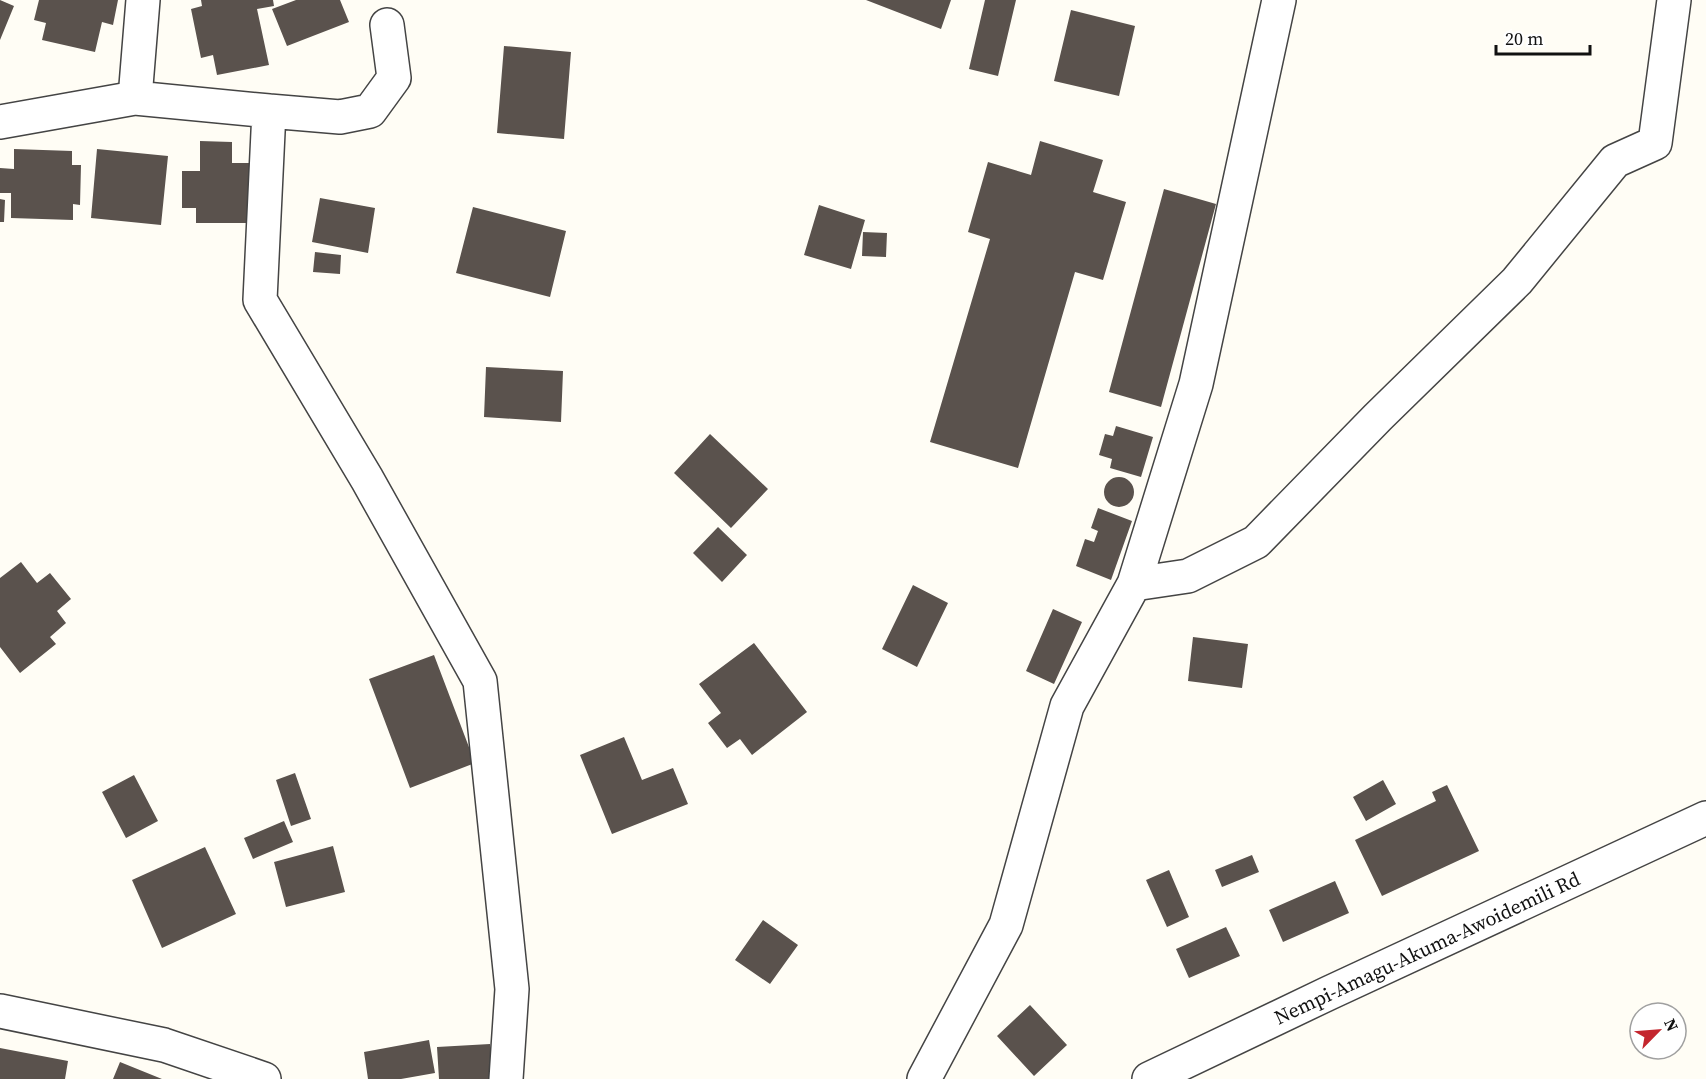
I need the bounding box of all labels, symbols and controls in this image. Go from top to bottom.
scale bar [1496,18,1590,56]
text: 20 m [1505,26,1543,51]
street label: Nempi-Amagu-Akuma-Awoidemili Rd [1270,864,1585,1031]
north arrow [1628,1001,1688,1061]
text: N [1659,1015,1684,1035]

